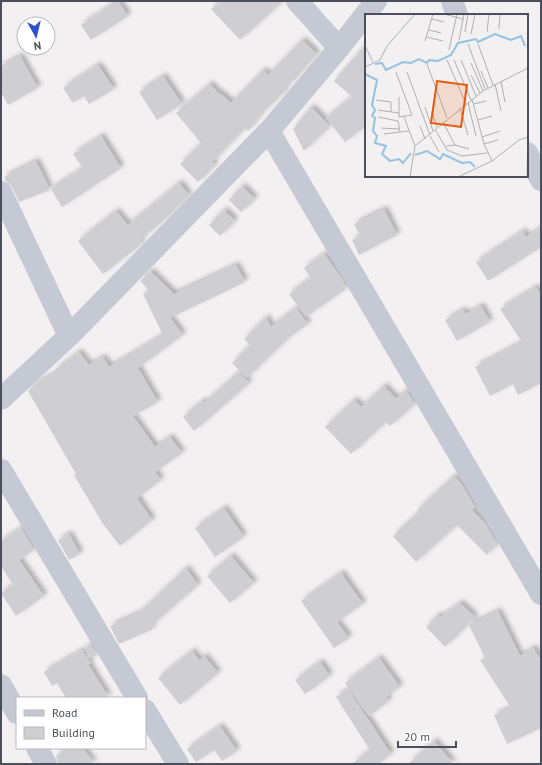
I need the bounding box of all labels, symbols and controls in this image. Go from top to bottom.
inset map [365,14,528,177]
north arrow [16,16,56,56]
text: N [33,38,42,53]
legend [16,697,146,749]
text: Road [52,705,77,720]
scale bar [398,723,456,749]
text: Building [52,725,95,740]
text: 20 m [404,729,430,744]

